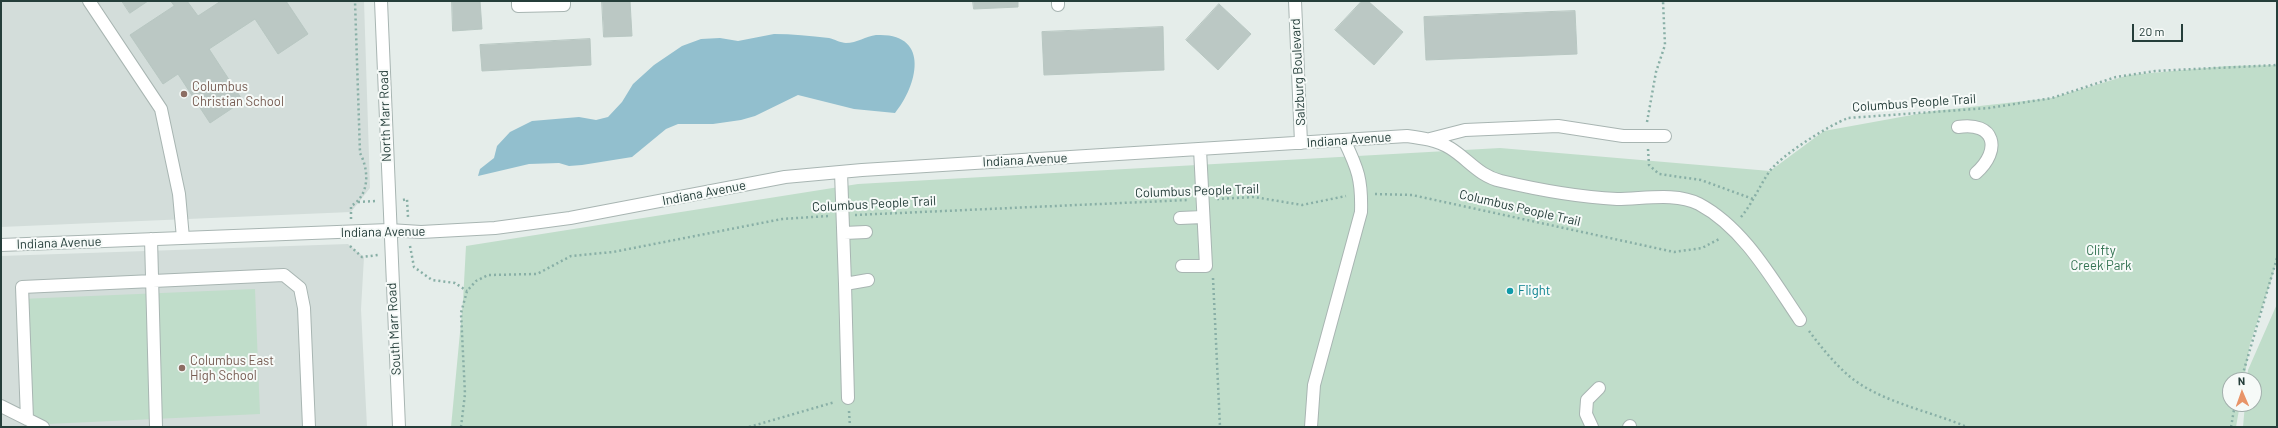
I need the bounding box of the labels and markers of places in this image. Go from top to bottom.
place label: Columbus Christian School [192,79,284,110]
marker: Columbus Christian School [179,89,189,99]
place label: Flight [1518,283,1550,299]
marker: Flight [1505,286,1515,296]
place label: Columbus East High School [190,353,274,384]
marker: Columbus East High School [177,363,187,373]

